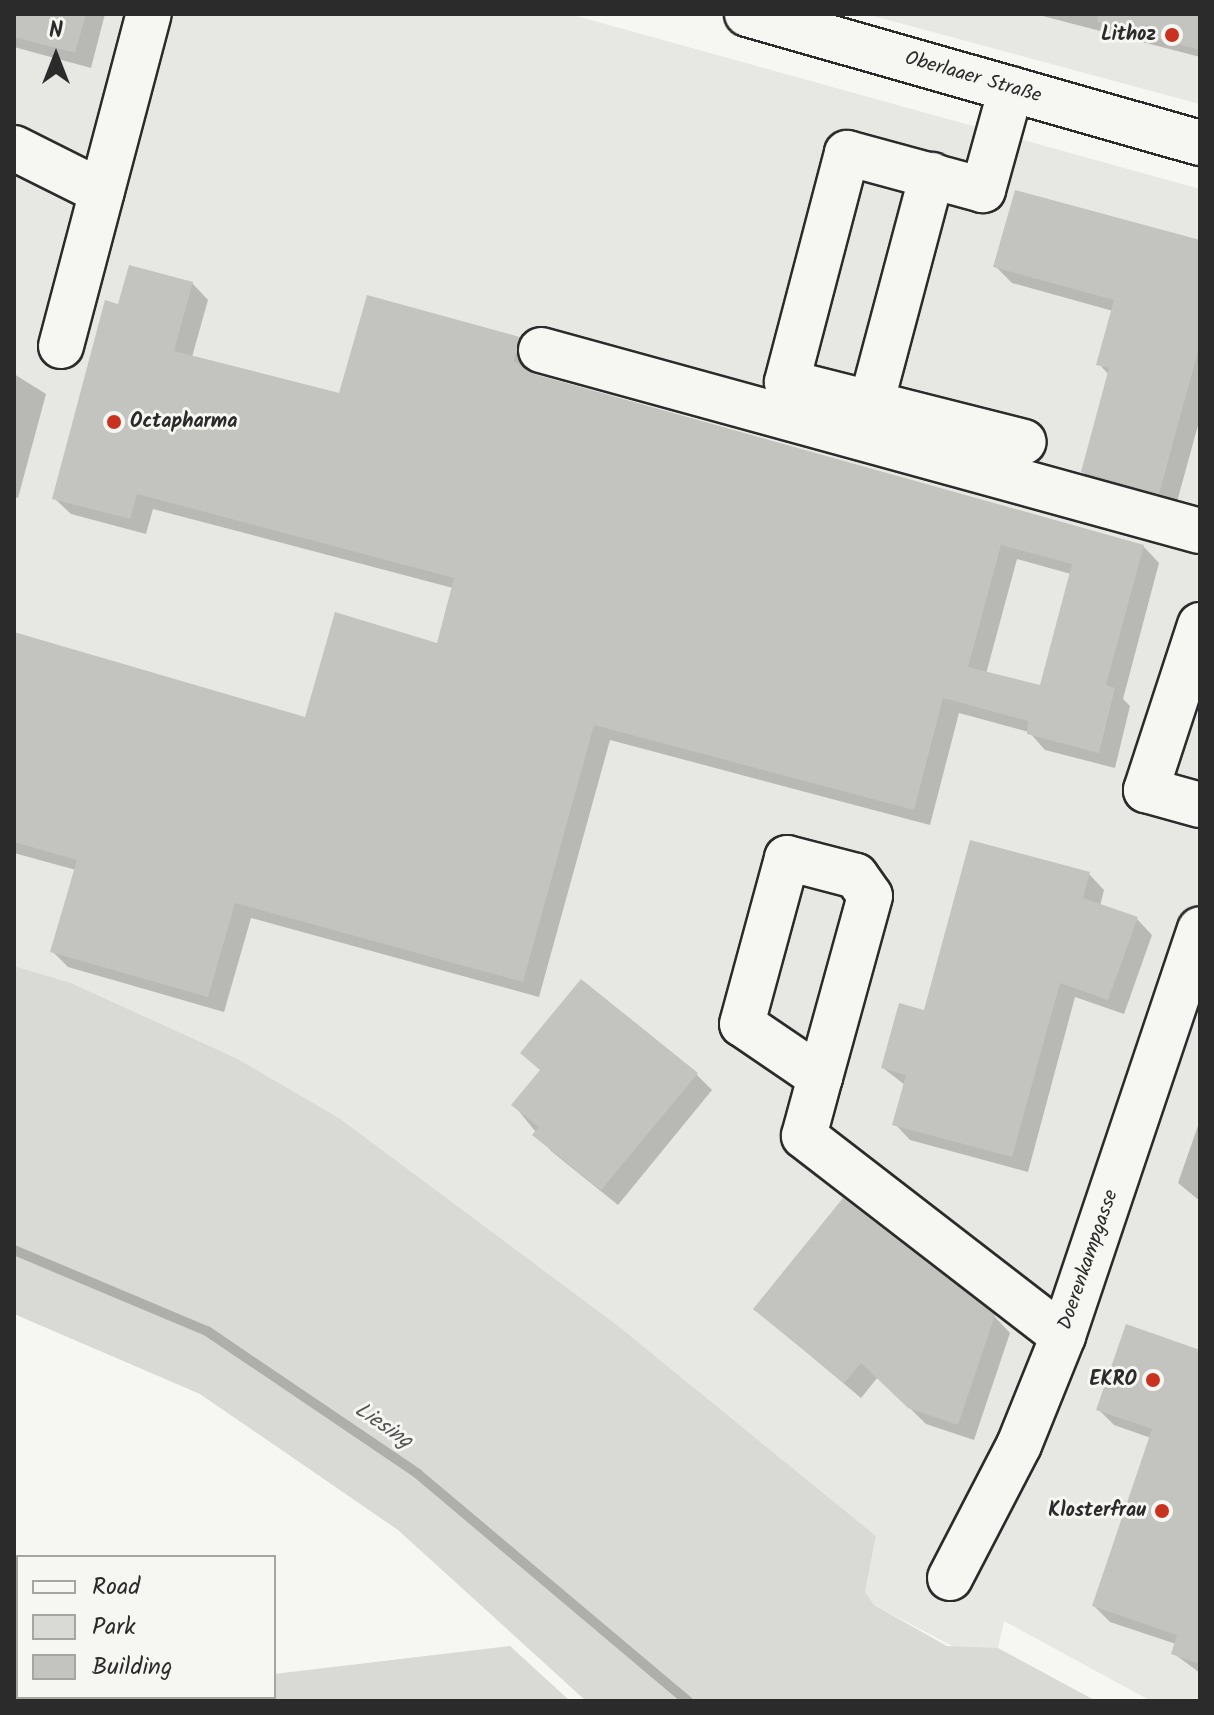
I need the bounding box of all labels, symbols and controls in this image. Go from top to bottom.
text: N [49,14,63,49]
north arrow [16,16,96,96]
place label: Lithoz [1101,23,1156,47]
marker: Lithoz [1163,26,1181,44]
street label: Oberlaaer Straße [902,47,1044,109]
place label: Octapharma [130,410,237,434]
marker: Octapharma [105,413,123,431]
street label: Doerenkampgasse [1054,1187,1124,1333]
place label: EKRO [1090,1368,1137,1392]
marker: EKRO [1144,1371,1162,1389]
water label: Liesing [349,1397,417,1455]
place label: Klosterfrau [1048,1499,1146,1523]
marker: Klosterfrau [1153,1502,1171,1520]
legend [16,1555,276,1699]
text: Road [92,1568,140,1607]
text: Park [92,1608,136,1647]
text: Building [92,1648,172,1687]

